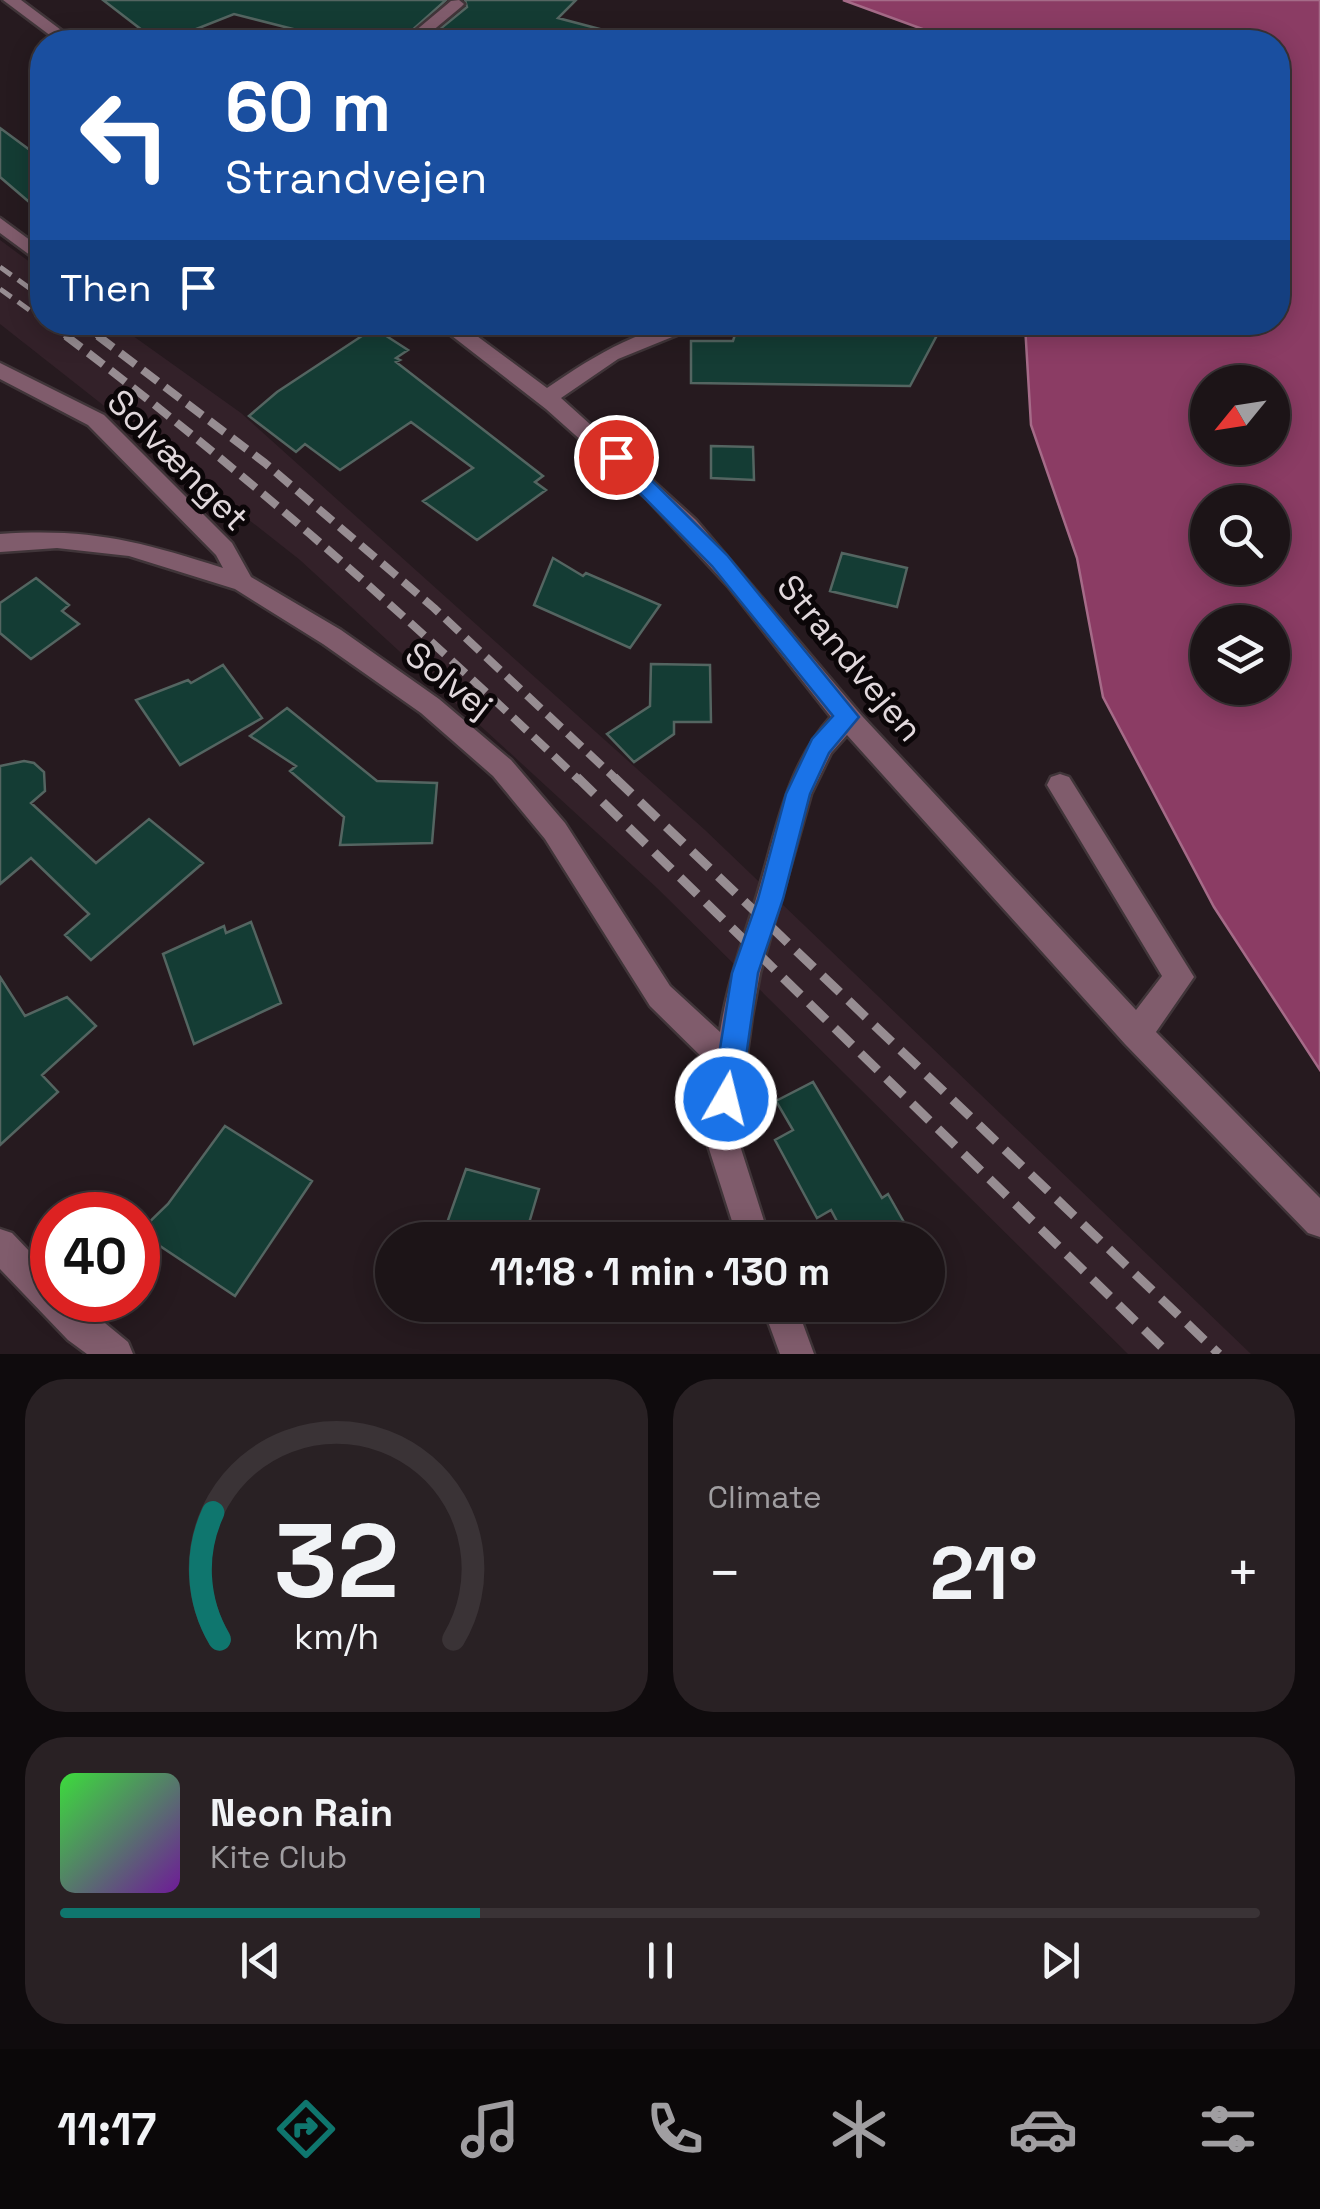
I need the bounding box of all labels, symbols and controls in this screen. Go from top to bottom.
text: 60 m [225,62,391,151]
icon: left [60,70,190,200]
text: Strandvejen [225,149,487,206]
icon: arrive [171,260,226,315]
text: Then [60,264,151,312]
north arrow [1190,365,1290,465]
map controls [1190,365,1290,705]
street label: Solvænget [98,380,258,540]
pin [574,415,659,500]
icon: arrive [589,430,644,485]
button: search [1190,485,1290,585]
street label: Strandvejen [768,566,932,750]
button: layers [1190,605,1290,705]
street label: Solvej [396,632,502,728]
position arrow [674,1047,778,1151]
speed limit sign: 40 [30,1192,160,1322]
text: 11:18 · 1 min · 130 m [490,1248,830,1296]
text: Climate [708,1477,822,1517]
text: 32 [274,1495,399,1627]
text: 21° [930,1525,1038,1621]
text: − [708,1538,742,1608]
text: + [1226,1538,1260,1608]
text: km/h [294,1614,379,1659]
text: Neon Rain [210,1789,393,1837]
text: Kite Club [210,1837,347,1877]
icon: previous [233,1933,288,1988]
icon: pause [633,1933,688,1988]
icon: next [1033,1933,1088,1988]
icon: directions [271,2094,341,2164]
icon: music [455,2094,525,2164]
icon: phone [640,2094,710,2164]
icon: climate [824,2094,894,2164]
icon: car [1008,2094,1078,2164]
icon: filters [1193,2094,1263,2164]
text: 11:17 [57,2101,157,2158]

